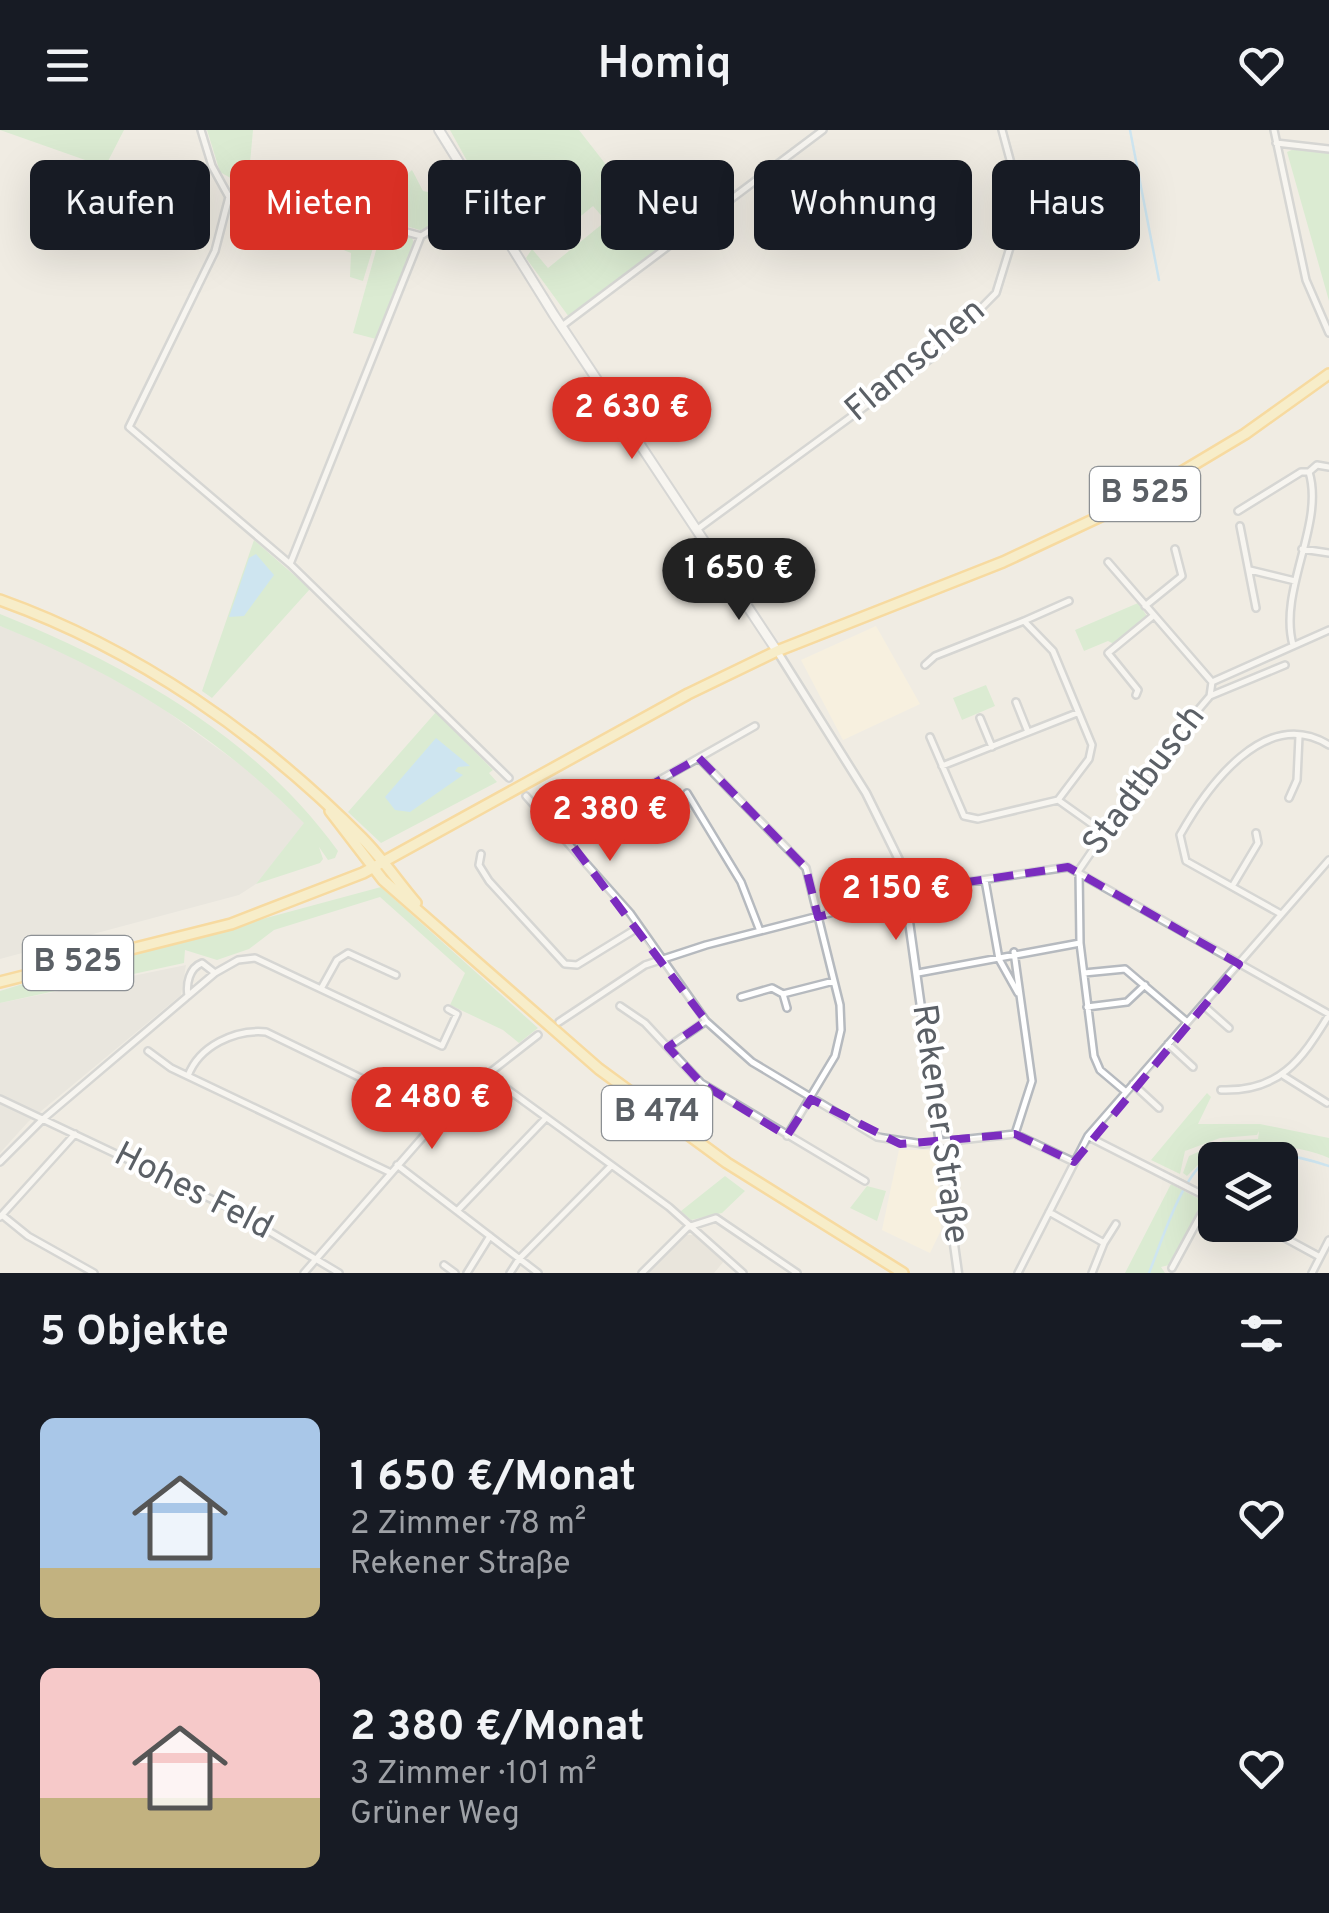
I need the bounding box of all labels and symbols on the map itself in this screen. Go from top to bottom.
street label: Flamschen [837,290,995,432]
pin: 2 630 € [540,377,724,462]
road number: B 525 [1090,467,1200,521]
pin: 1 650 € [647,538,831,623]
street label: Stadtbusch [1074,697,1216,865]
pin: 2 380 € [518,779,702,864]
pin: 2 150 € [804,858,988,943]
road number: B 525 [23,936,133,990]
street label: Rekener Straße [900,1002,978,1246]
pin: 2 480 € [340,1067,524,1152]
road number: B 474 [602,1086,712,1140]
street label: Hohes Feld [106,1133,280,1251]

